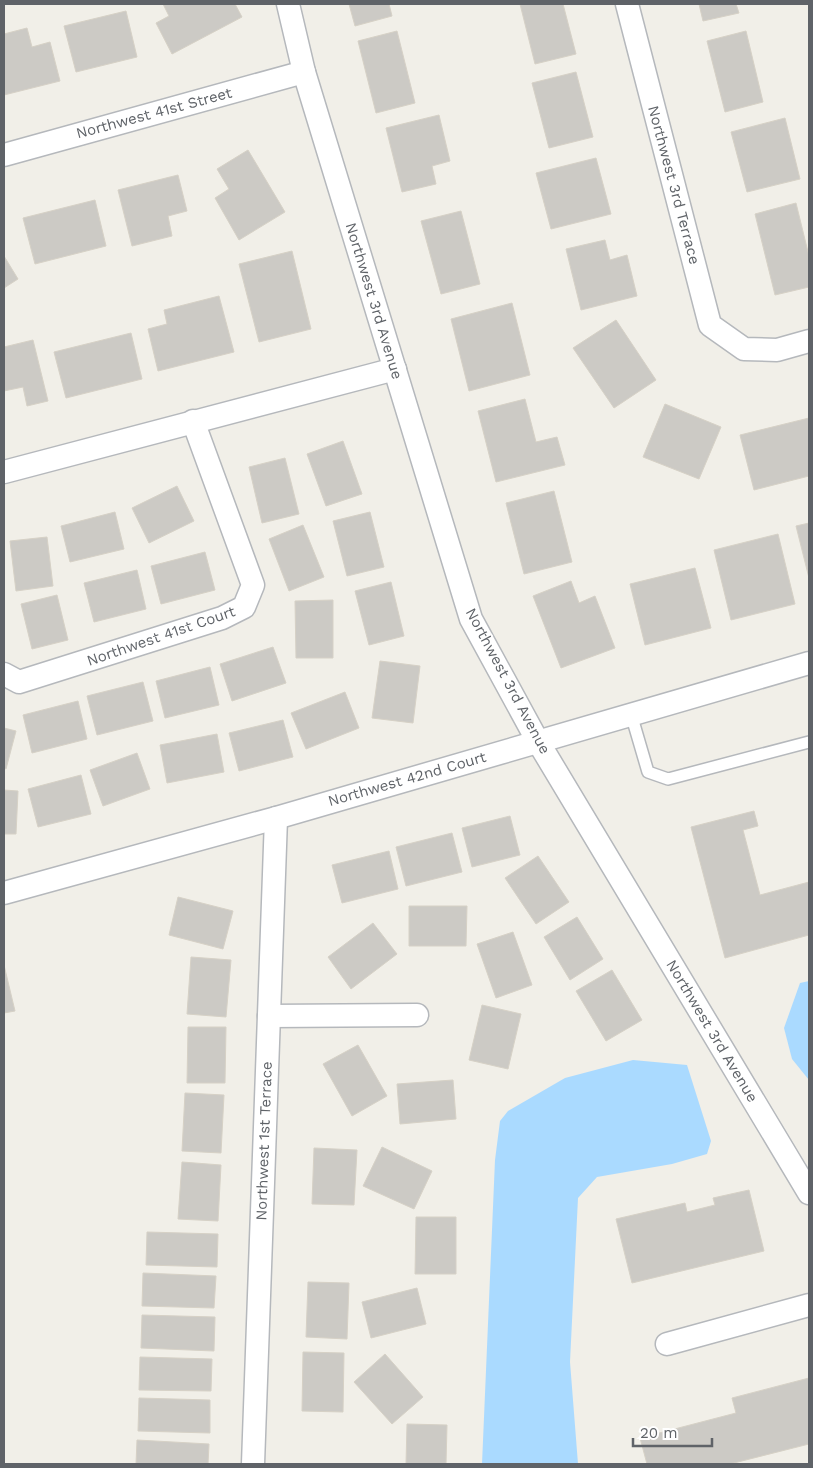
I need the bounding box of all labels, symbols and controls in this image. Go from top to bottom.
street label: Northwest 41st Street [74,83,235,142]
street label: Northwest 3rd Terrace [644,104,704,266]
street label: Northwest 3rd Avenue [342,220,406,382]
street label: Northwest 41st Court [84,602,238,670]
street label: Northwest 3rd Avenue [462,605,554,757]
street label: Northwest 42nd Court [326,748,489,810]
street label: Northwest 3rd Avenue [662,957,762,1105]
street label: Northwest 1st Terrace [252,1061,276,1221]
scale bar [633,1416,712,1448]
text: 20 m [640,1424,678,1442]

